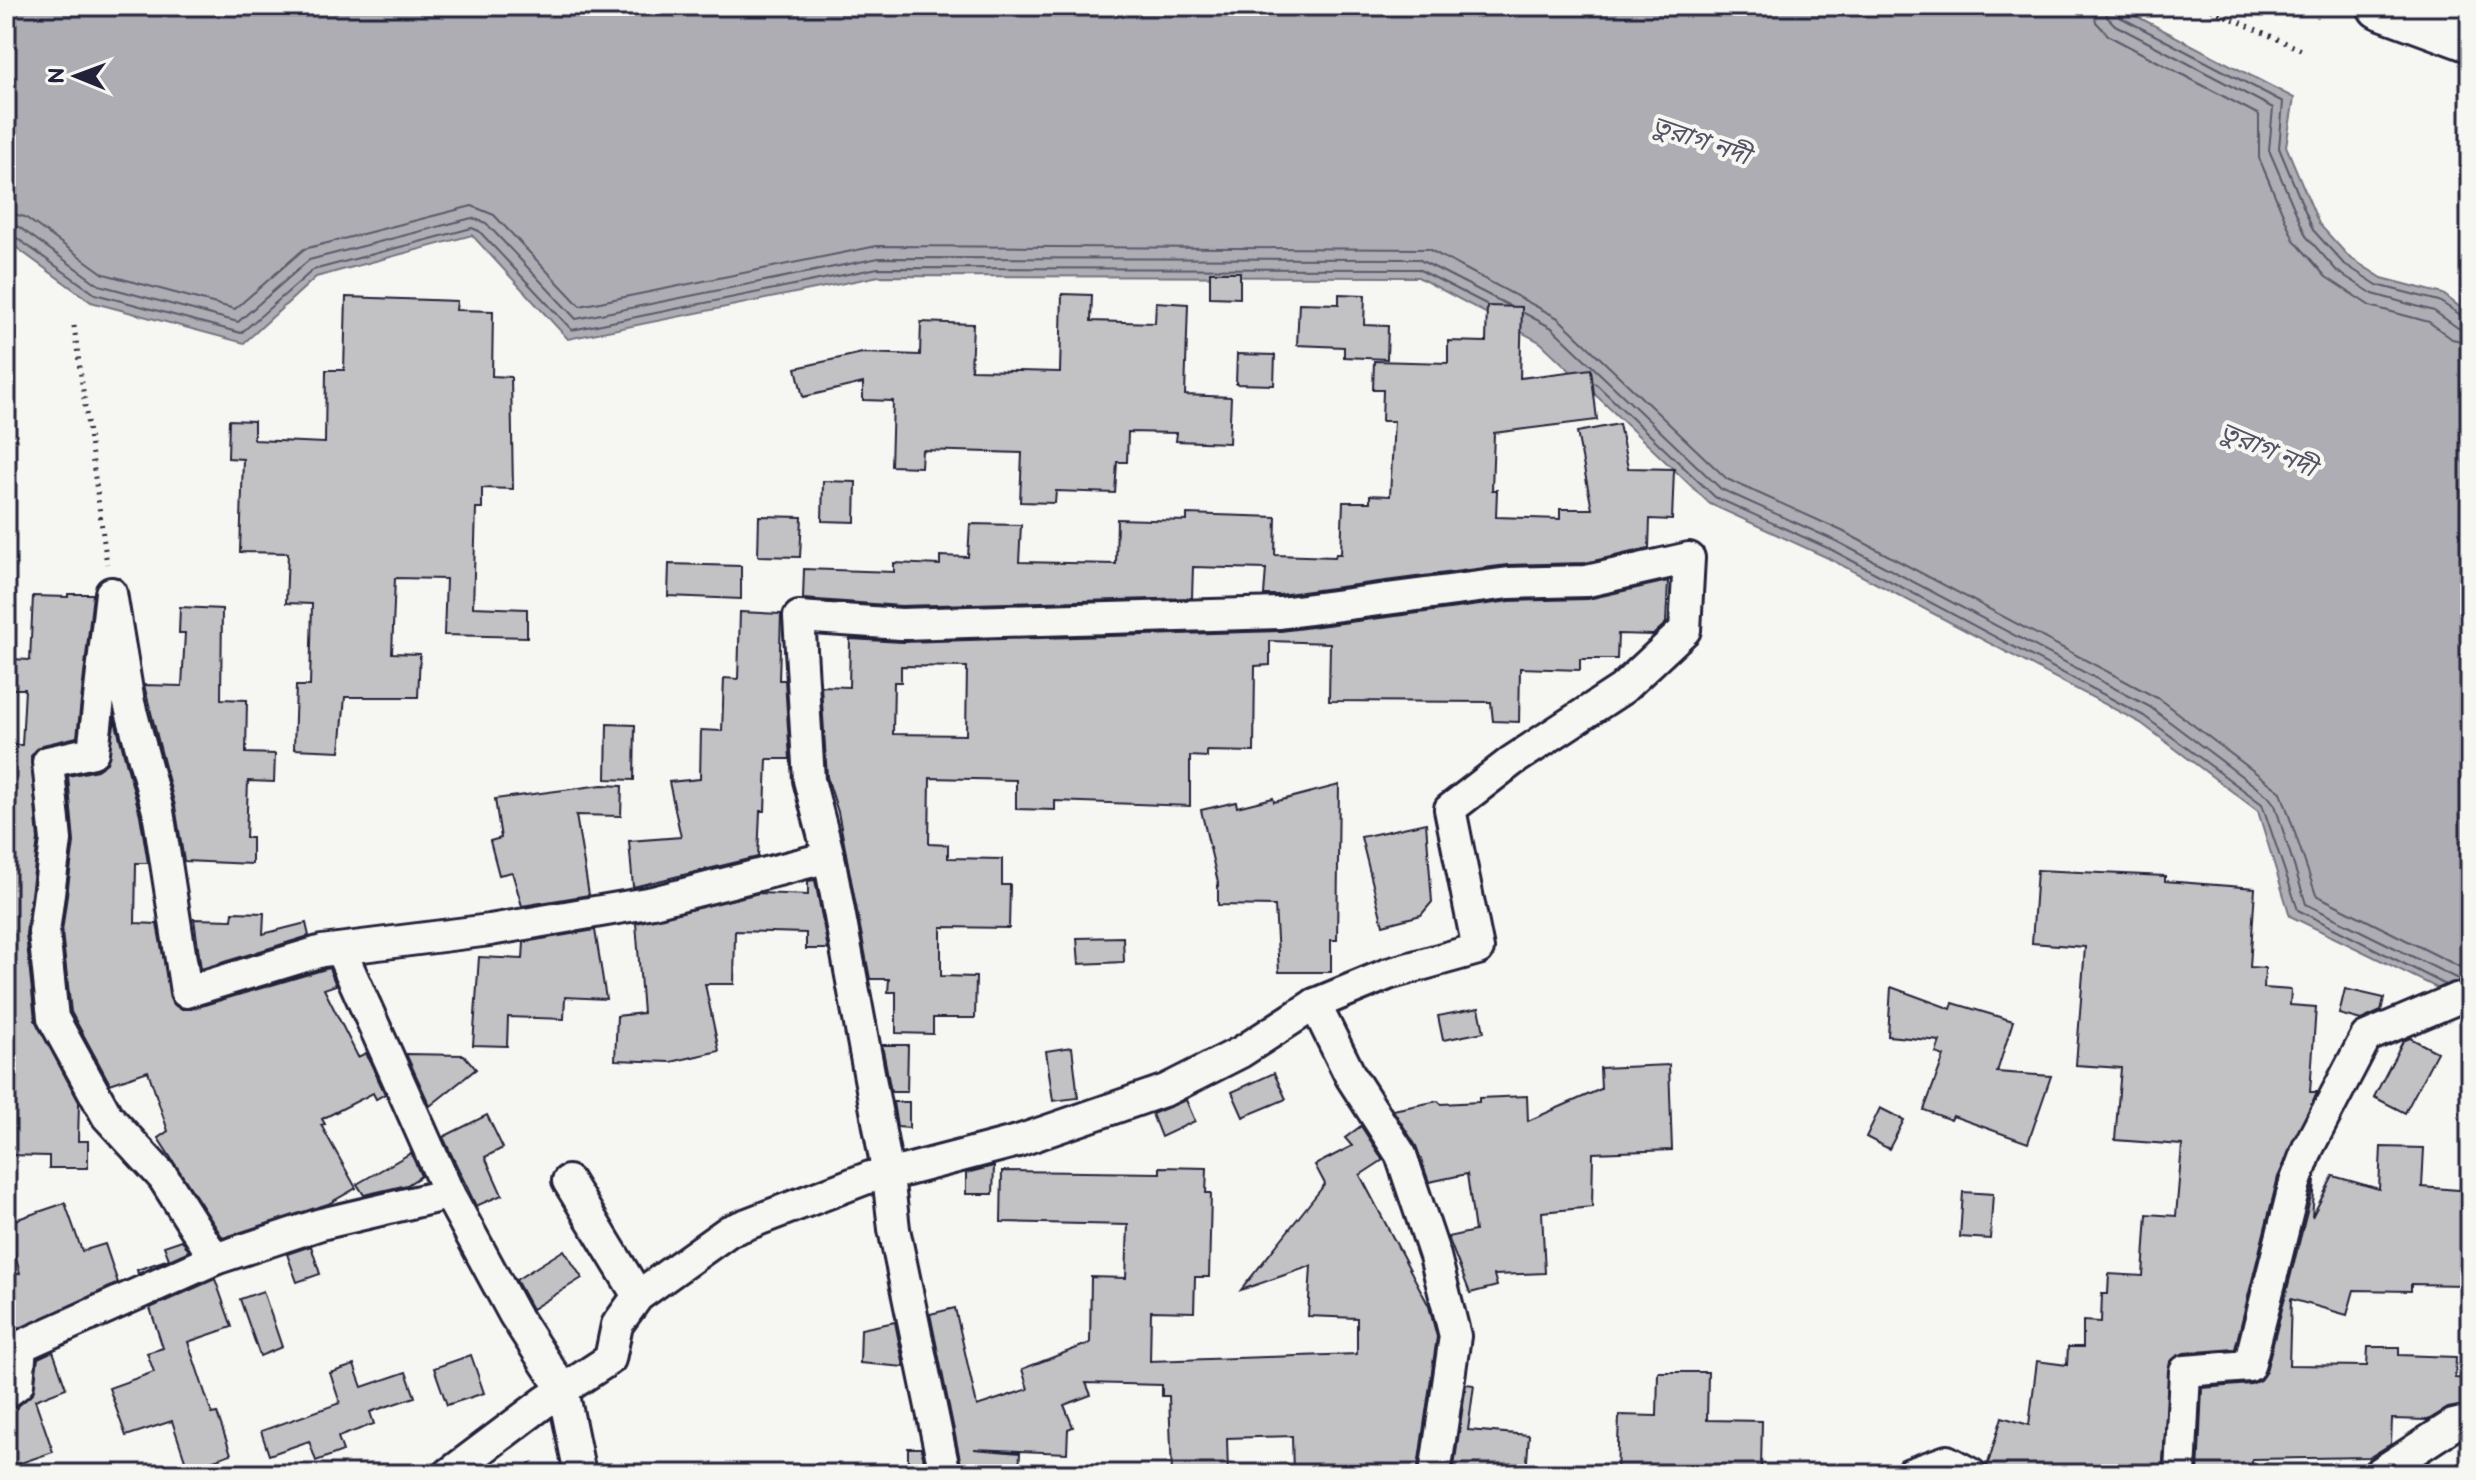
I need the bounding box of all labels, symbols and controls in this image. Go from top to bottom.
north arrow [36,36,116,116]
text: N [44,67,71,84]
water label: তুরাগ নদী [1647,109,1759,174]
water label: তুরাগ নদী [2215,415,2325,486]

